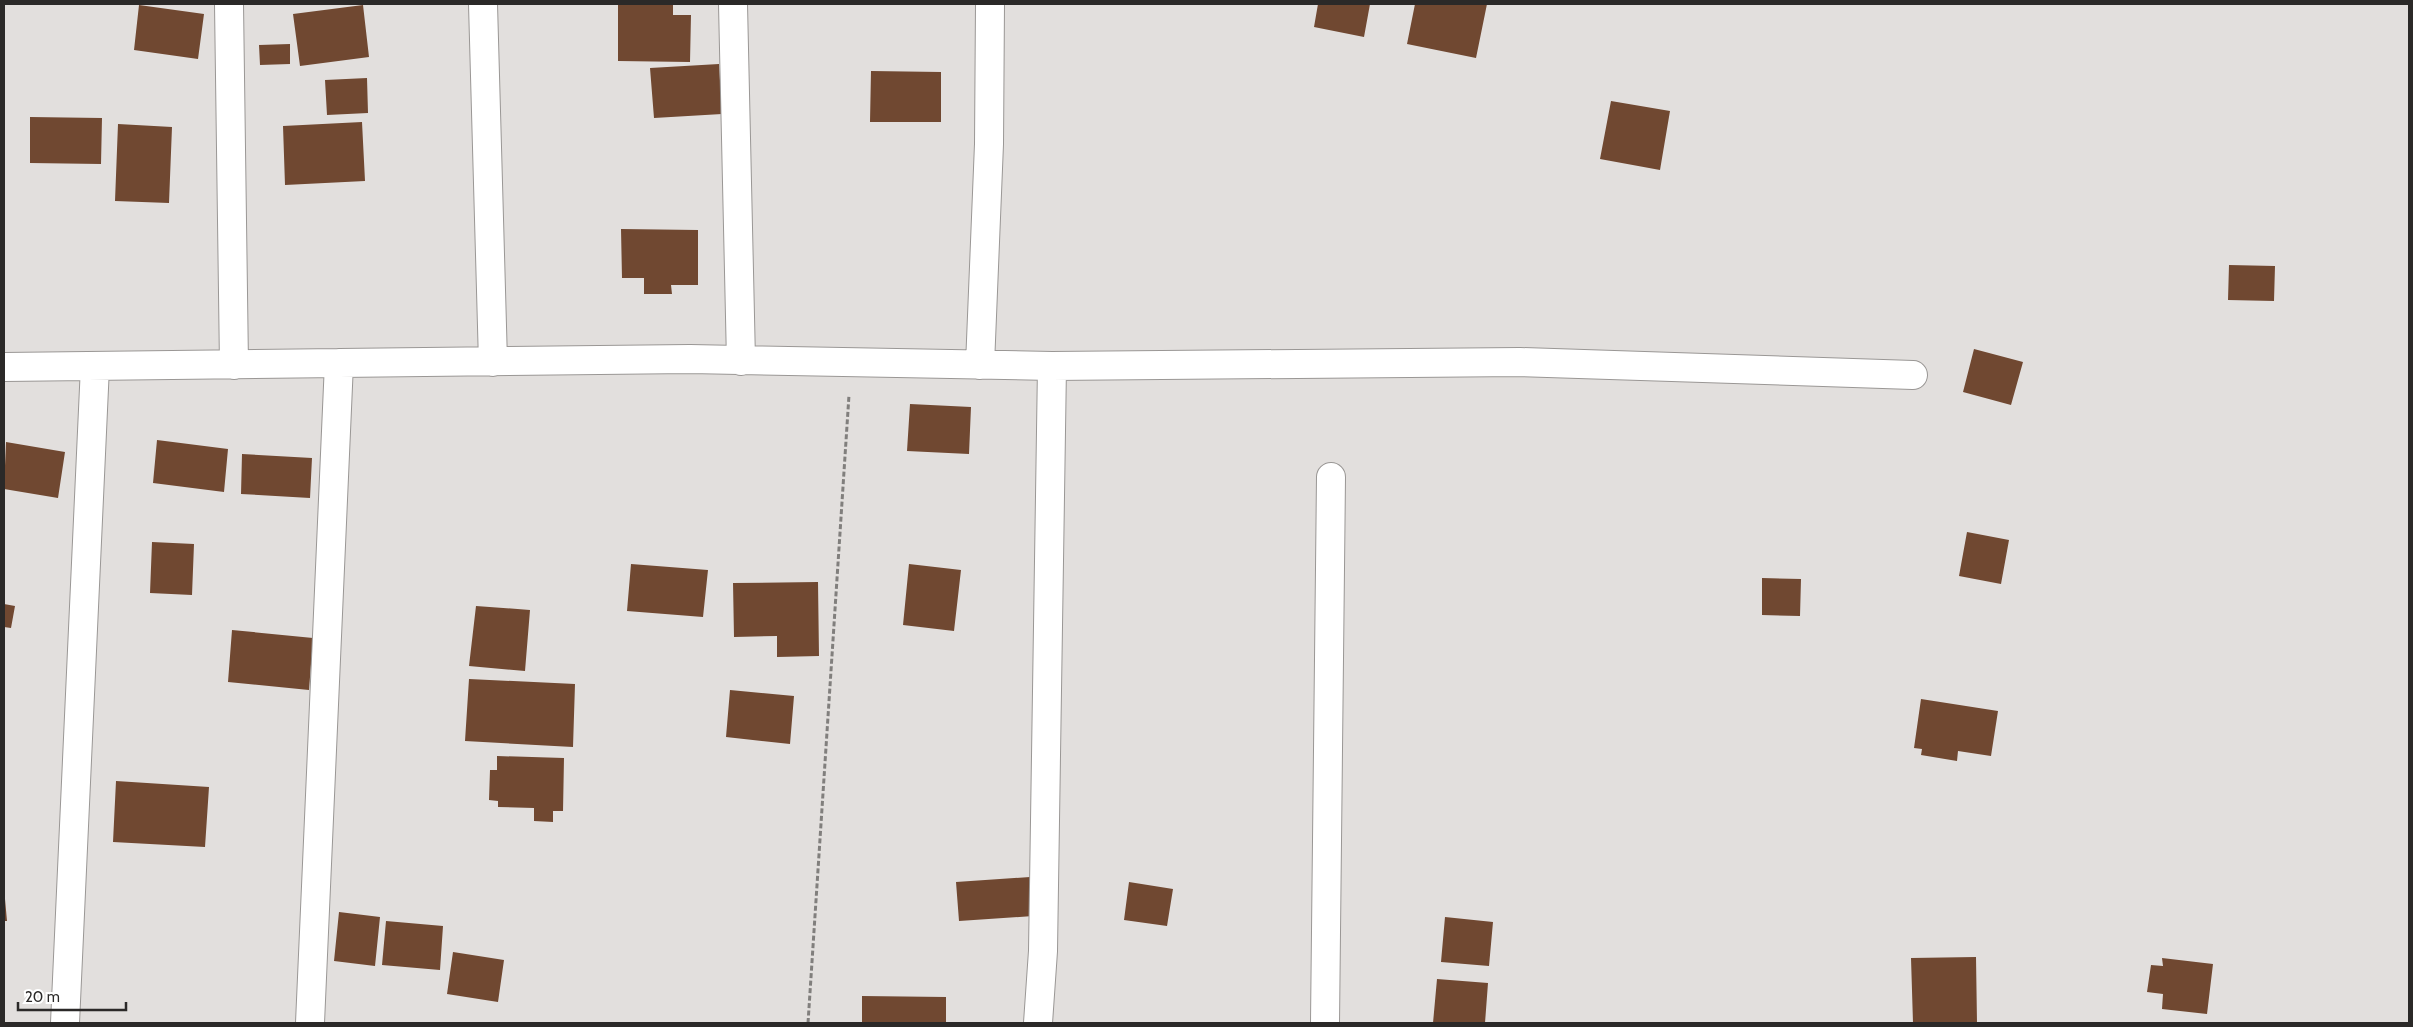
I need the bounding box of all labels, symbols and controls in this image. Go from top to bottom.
scale bar [18,980,125,1012]
text: 20 m [25,988,60,1006]

